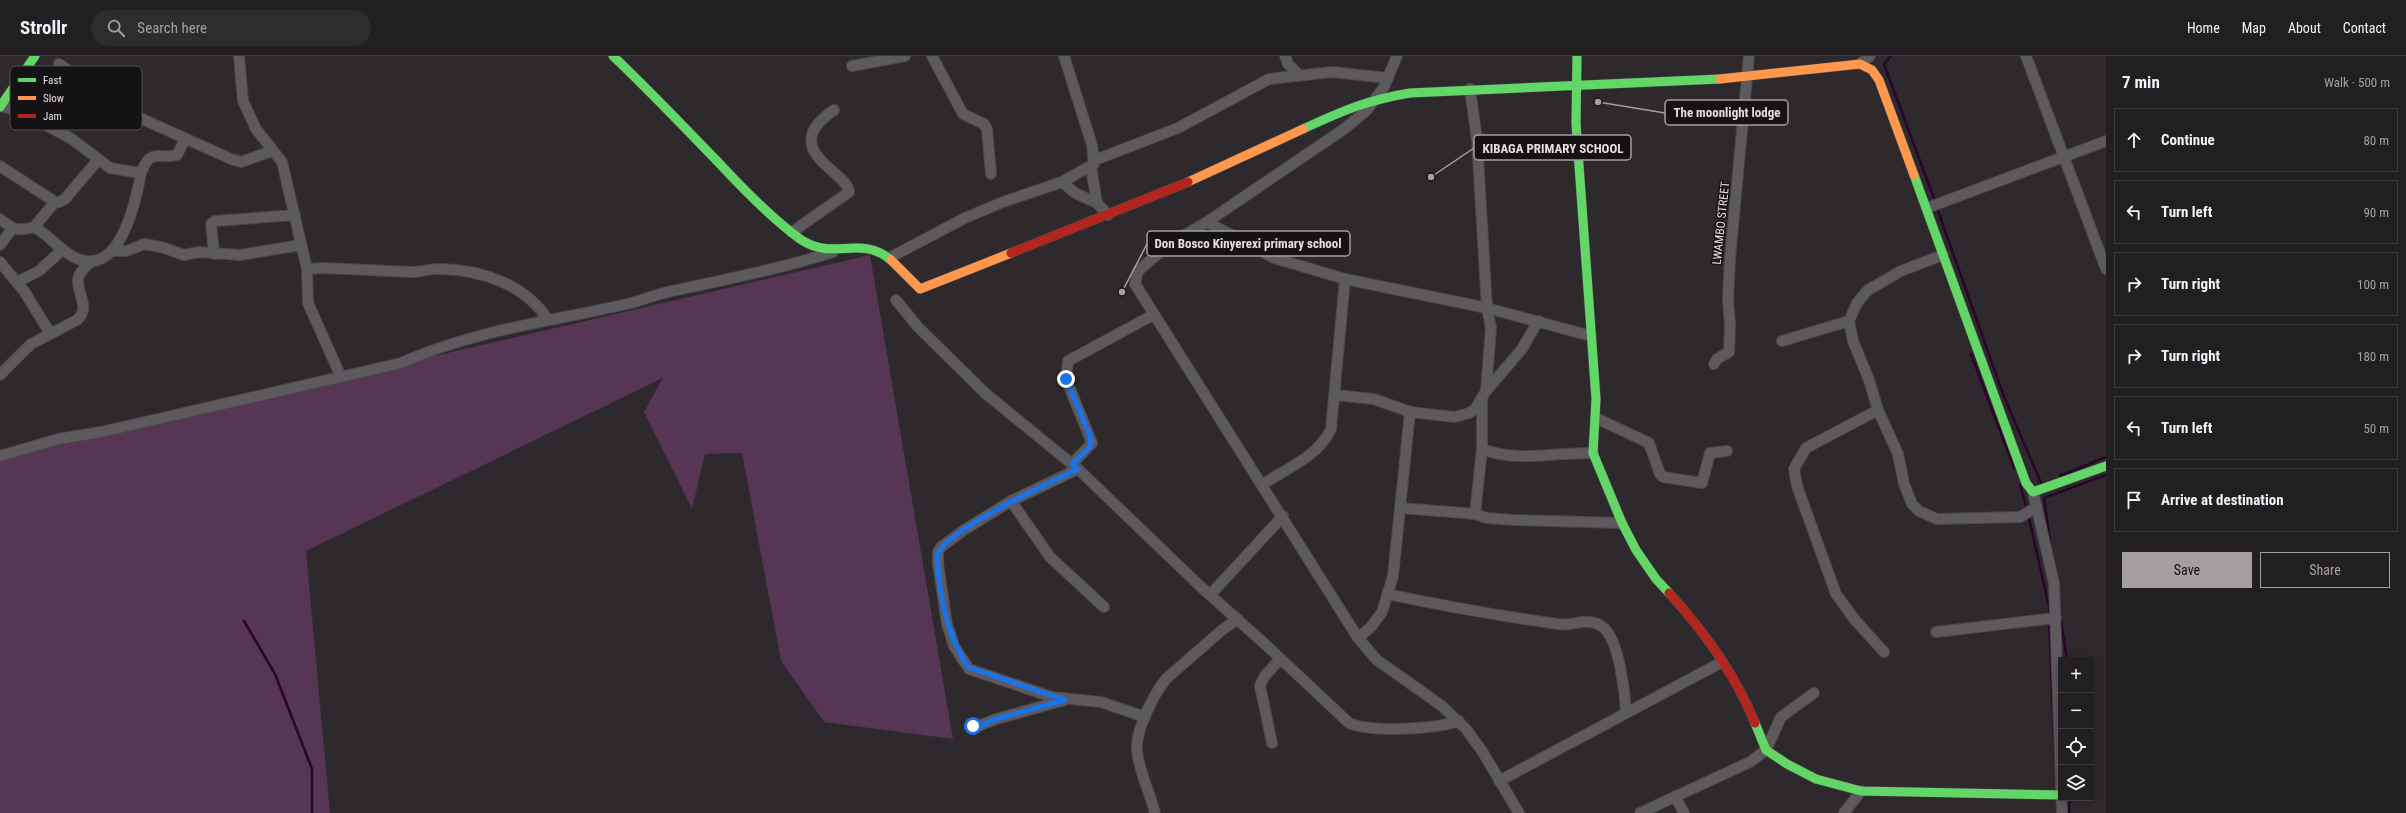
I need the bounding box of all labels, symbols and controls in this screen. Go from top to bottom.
search box [91,10,371,46]
text: Strollr [20,16,67,39]
icon: search [105,17,127,39]
text: Search here [137,19,207,37]
text: Home [2187,20,2220,36]
text: Map [2242,20,2266,36]
text: About [2288,20,2321,36]
text: Contact [2343,20,2386,36]
legend [10,66,142,130]
text: 7 min [2122,72,2160,92]
text: Fast [43,74,62,87]
text: Walk · 500 m [2324,75,2390,90]
text: Slow [43,92,64,105]
callout: The moonlight lodge [1665,100,1788,125]
text: The moonlight lodge [1673,105,1781,120]
text: Jam [43,110,62,123]
icon: ahead [2123,129,2145,151]
text: Continue [2161,131,2215,149]
text: 80 m [2363,133,2389,148]
callout: KIBAGA PRIMARY SCHOOL [1474,135,1631,160]
text: KIBAGA PRIMARY SCHOOL [1482,141,1624,156]
street label: LWAMBO STREET [1710,181,1732,265]
icon: left [2123,201,2145,223]
text: Turn left [2161,203,2212,221]
text: 90 m [2363,205,2389,220]
callout: Don Bosco Kinyerexi primary school [1147,231,1350,256]
text: Don Bosco Kinyerexi primary school [1154,236,1342,251]
icon: right [2123,273,2145,295]
text: Turn right [2161,275,2220,293]
text: 100 m [2357,277,2389,292]
icon: right [2123,345,2145,367]
text: Turn right [2161,347,2220,365]
text: 180 m [2357,349,2389,364]
route end [1057,370,1075,388]
icon: left [2123,417,2145,439]
text: Turn left [2161,419,2212,437]
text: 50 m [2363,421,2389,436]
icon: arrive [2123,489,2145,511]
text: Arrive at destination [2161,491,2284,509]
button: Save [2122,552,2252,588]
button: Share [2260,552,2390,588]
map controls [2058,657,2094,801]
button: + [2058,657,2094,693]
button: − [2058,693,2094,729]
route start [964,717,982,735]
button: locate [2058,729,2094,765]
button: layers [2058,765,2094,801]

